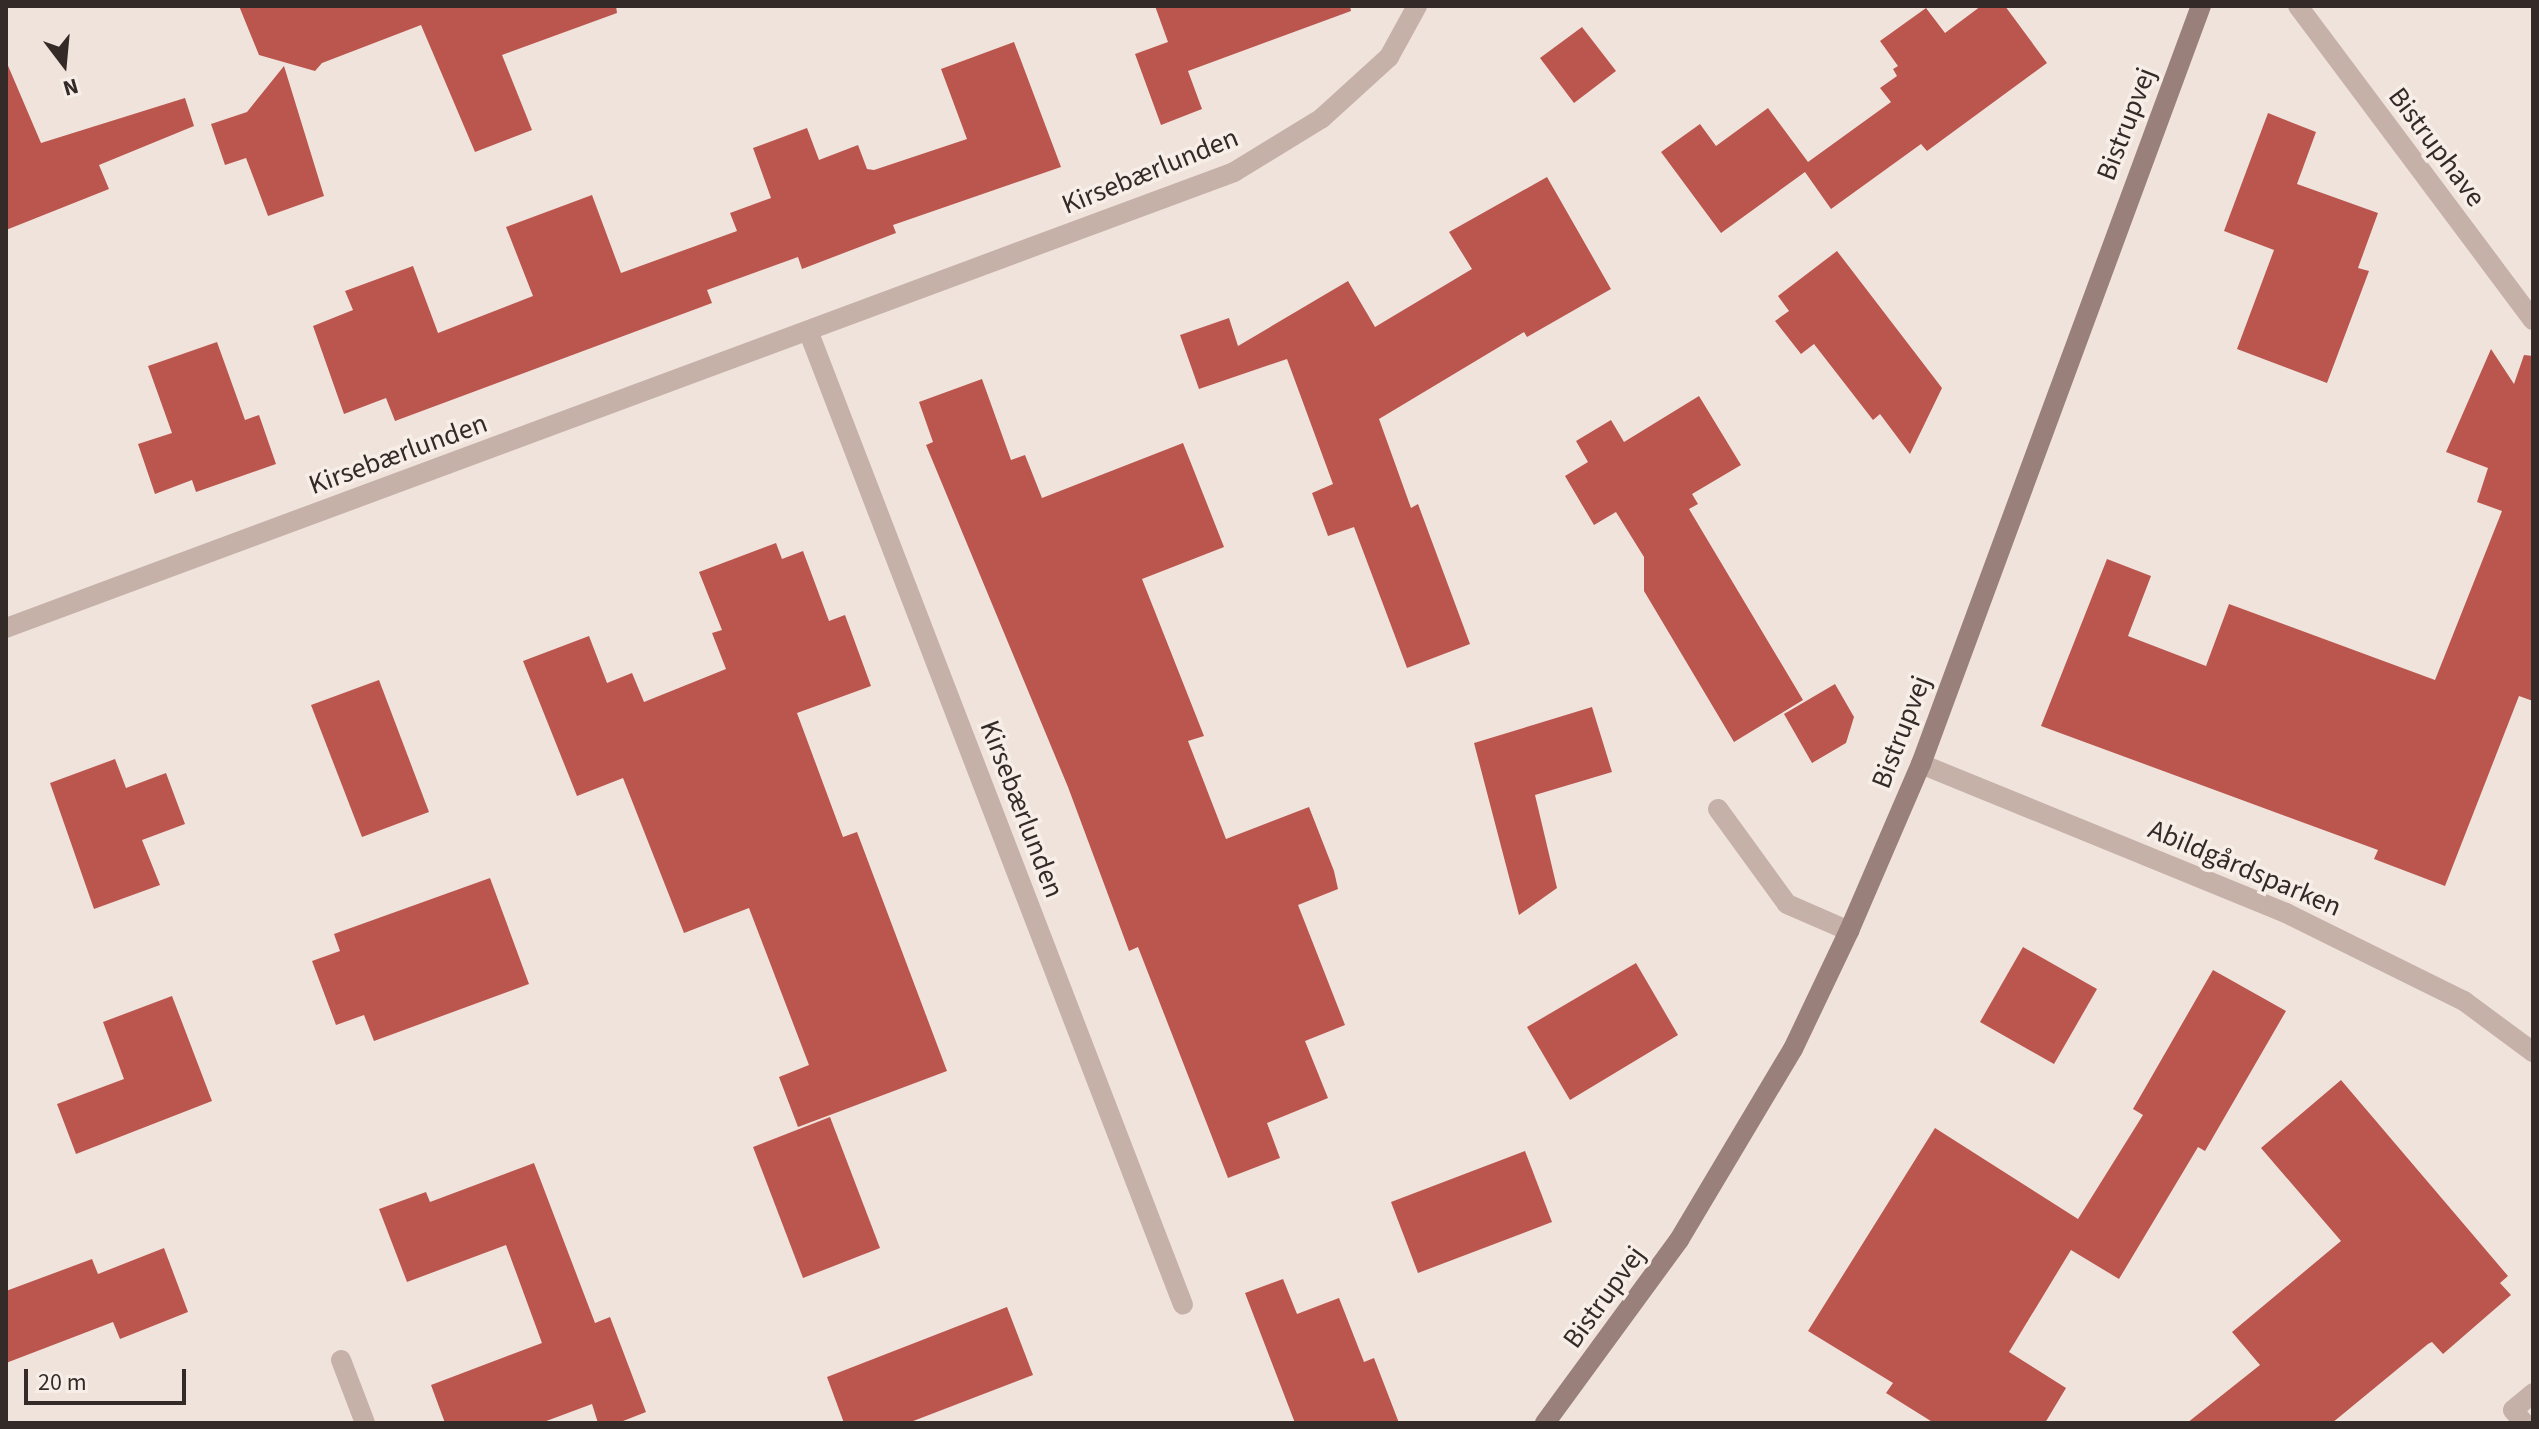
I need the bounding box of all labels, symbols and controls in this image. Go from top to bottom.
north arrow [24,24,104,104]
street label: Bistrupvej [2089,63,2163,185]
text: N [59,70,82,104]
street label: Bistruphave [2381,81,2493,213]
street label: Kirsebærlunden [1057,120,1243,222]
street label: Kirsebærlunden [304,406,492,502]
street label: Bistrupvej [1864,671,1938,793]
street label: Kirsebærlunden [973,716,1071,902]
street label: Abildgårdsparken [2143,812,2347,924]
street label: Bistrupvej [1556,1239,1652,1355]
scale bar [28,1353,190,1403]
text: 20 m [38,1365,87,1400]

